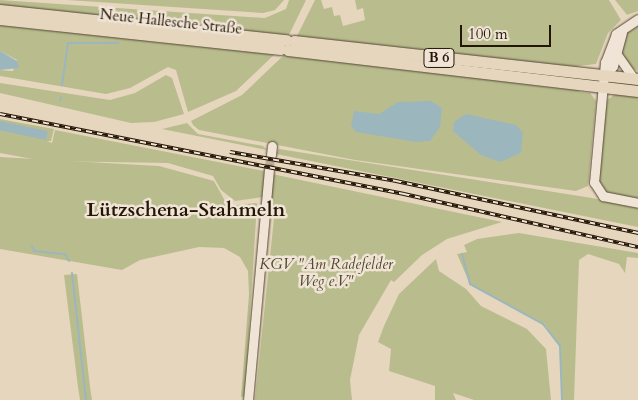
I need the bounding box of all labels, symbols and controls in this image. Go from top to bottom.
street label: Neue Hallesche Straße [99,6,243,38]
scale bar [463,15,554,47]
text: 100 m [468,24,508,44]
road number: B 6 [423,46,455,70]
district label: Lützschena-Stahmeln [87,197,285,221]
park label: KGV "Am Radefelder Weg e.V." [259,255,393,290]

